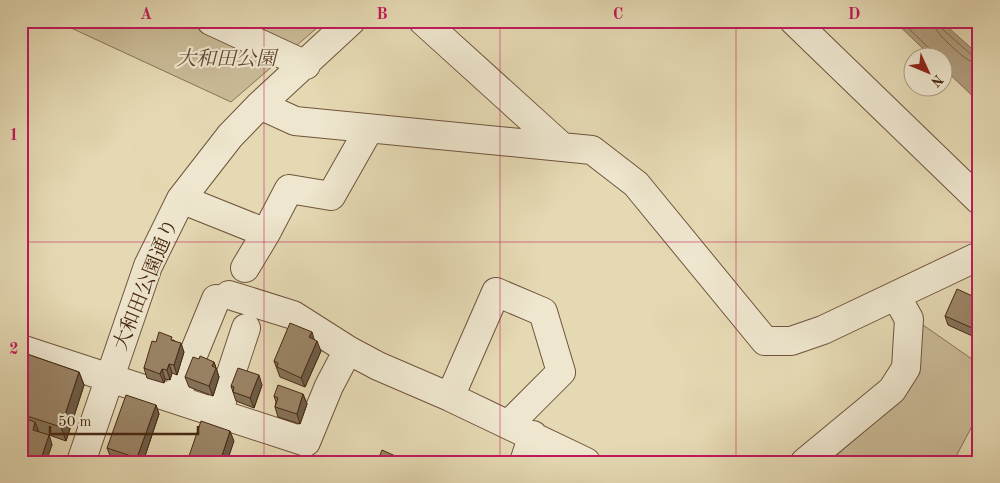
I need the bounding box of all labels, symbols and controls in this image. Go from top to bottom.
text: A [140,7,152,23]
text: B [376,7,388,23]
text: C [613,7,623,23]
text: D [848,7,860,23]
park label: 大和田公園 [176,48,279,70]
north arrow [902,48,952,98]
text: N [928,72,945,89]
text: 1 [9,128,19,144]
street label: 大和田公園通り [110,215,182,353]
text: 2 [9,342,19,358]
scale bar [50,403,198,435]
text: 50 m [58,415,92,430]

